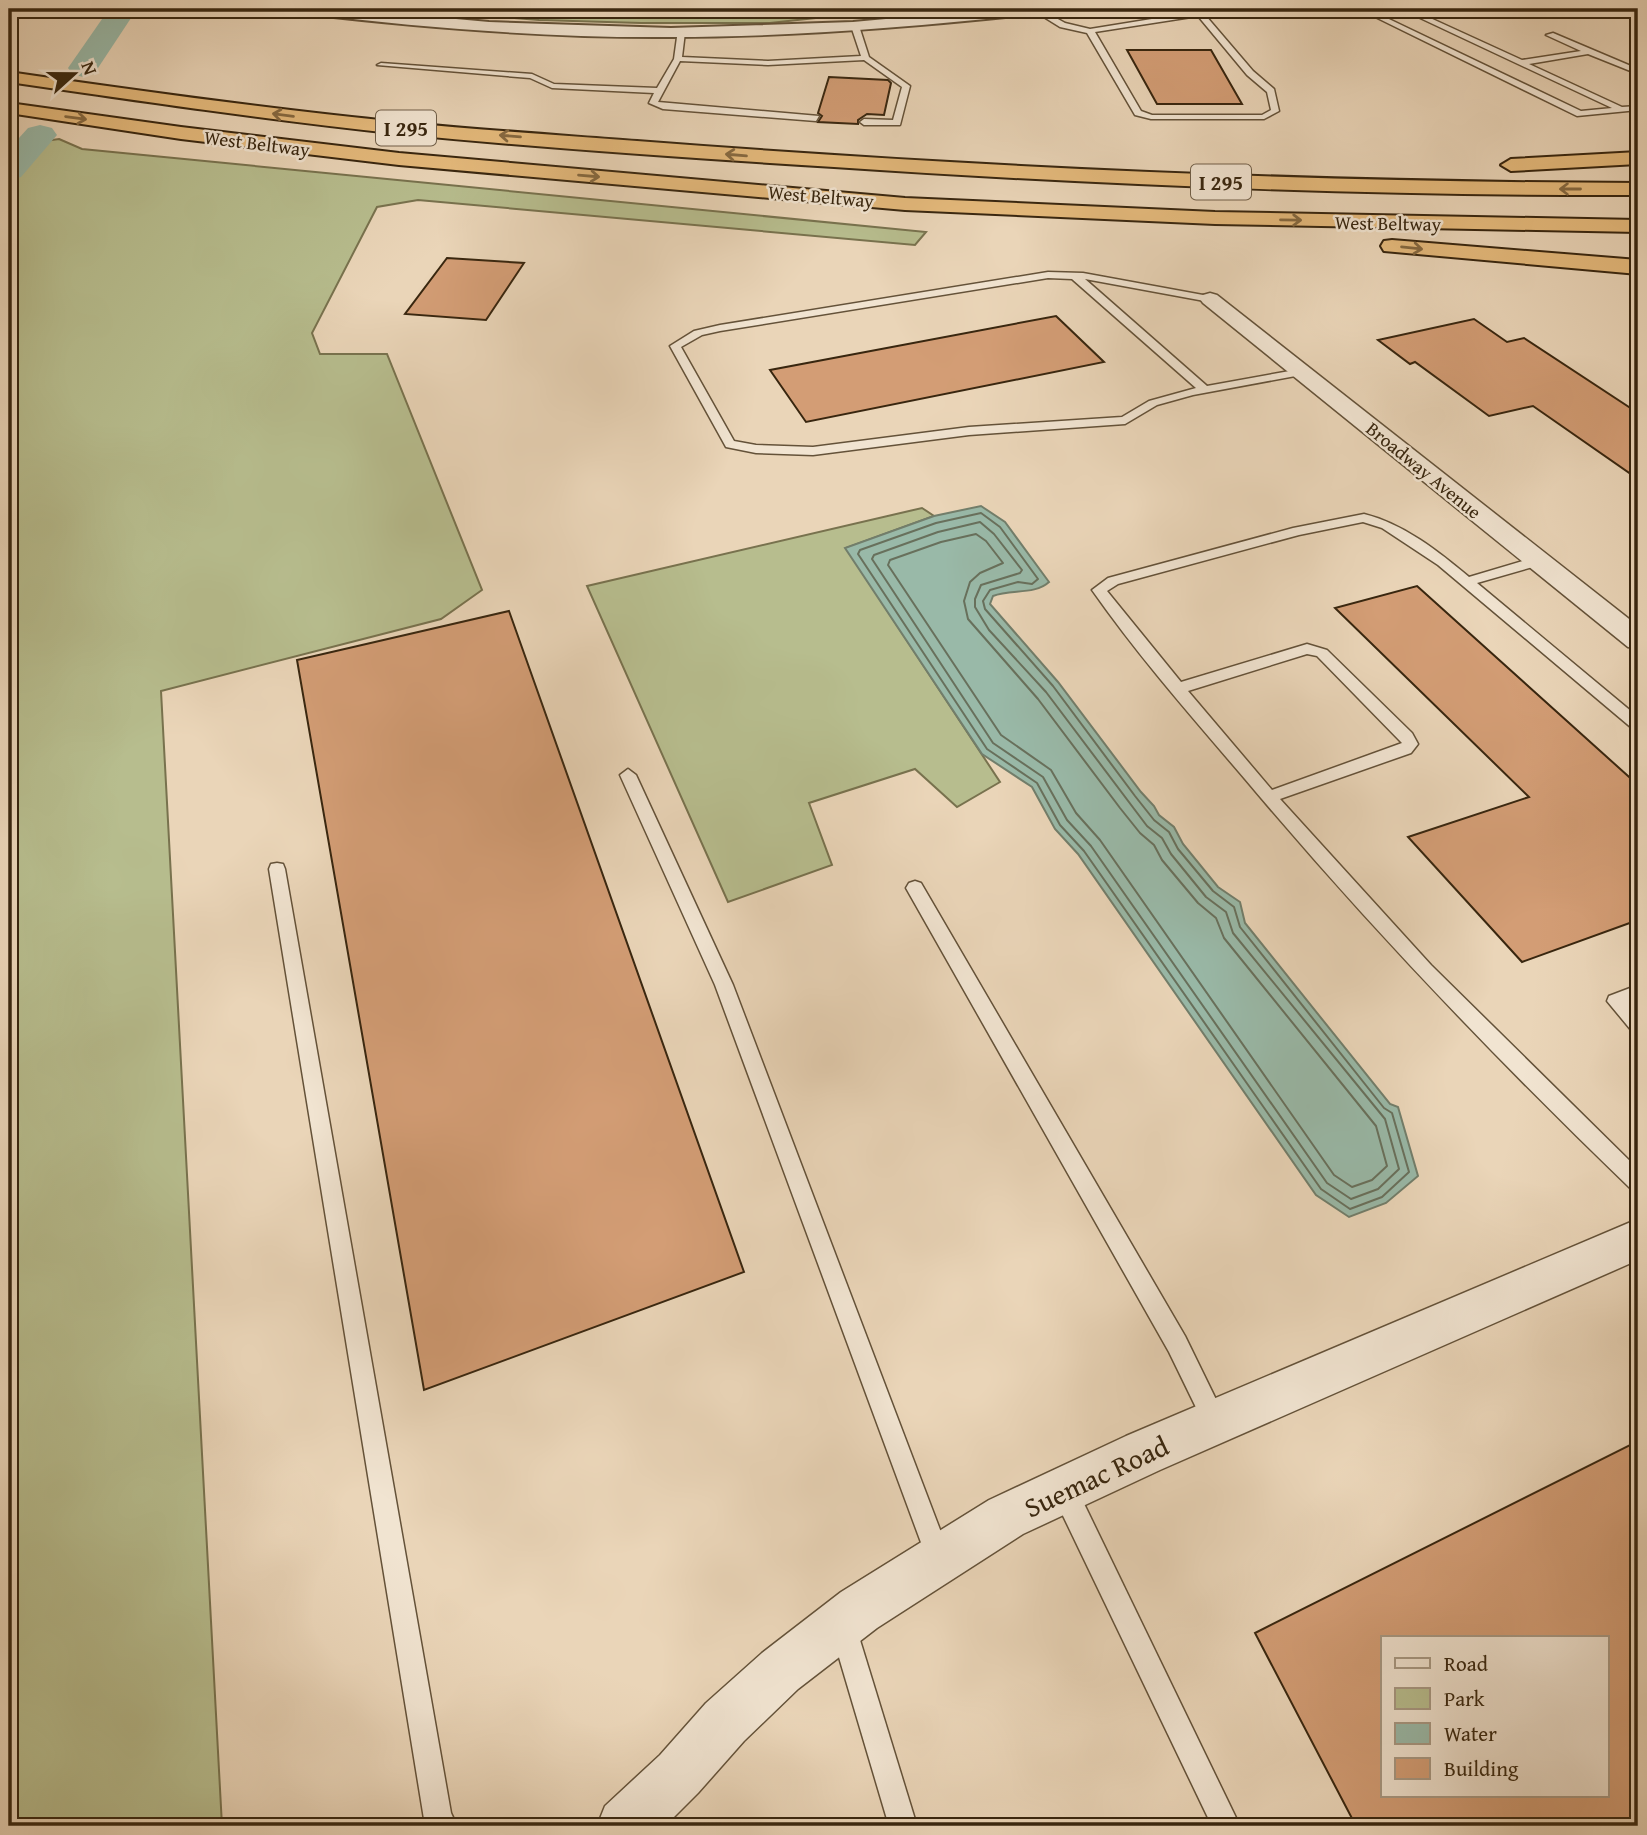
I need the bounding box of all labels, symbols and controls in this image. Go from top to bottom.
north arrow [38,38,108,108]
text: N [75,57,105,79]
one-way arrow [272,108,295,121]
road number: I 295 [376,110,436,146]
one-way arrow [64,112,87,125]
street label: West Beltway [203,123,312,163]
one-way arrow [499,129,521,142]
one-way arrow [726,148,748,161]
road number: I 295 [1191,164,1251,200]
one-way arrow [577,170,599,183]
street label: West Beltway [767,177,876,215]
one-way arrow [1559,182,1582,196]
street label: West Beltway [1335,208,1442,238]
one-way arrow [1280,214,1303,227]
one-way arrow [1400,242,1423,255]
street label: Broadway Avenue [1360,415,1488,525]
street label: Suemac Road [1017,1425,1175,1527]
legend [1381,1636,1608,1797]
text: Road [1444,1648,1489,1679]
text: Park [1444,1683,1485,1714]
text: Water [1444,1718,1497,1749]
text: Building [1444,1753,1519,1784]

